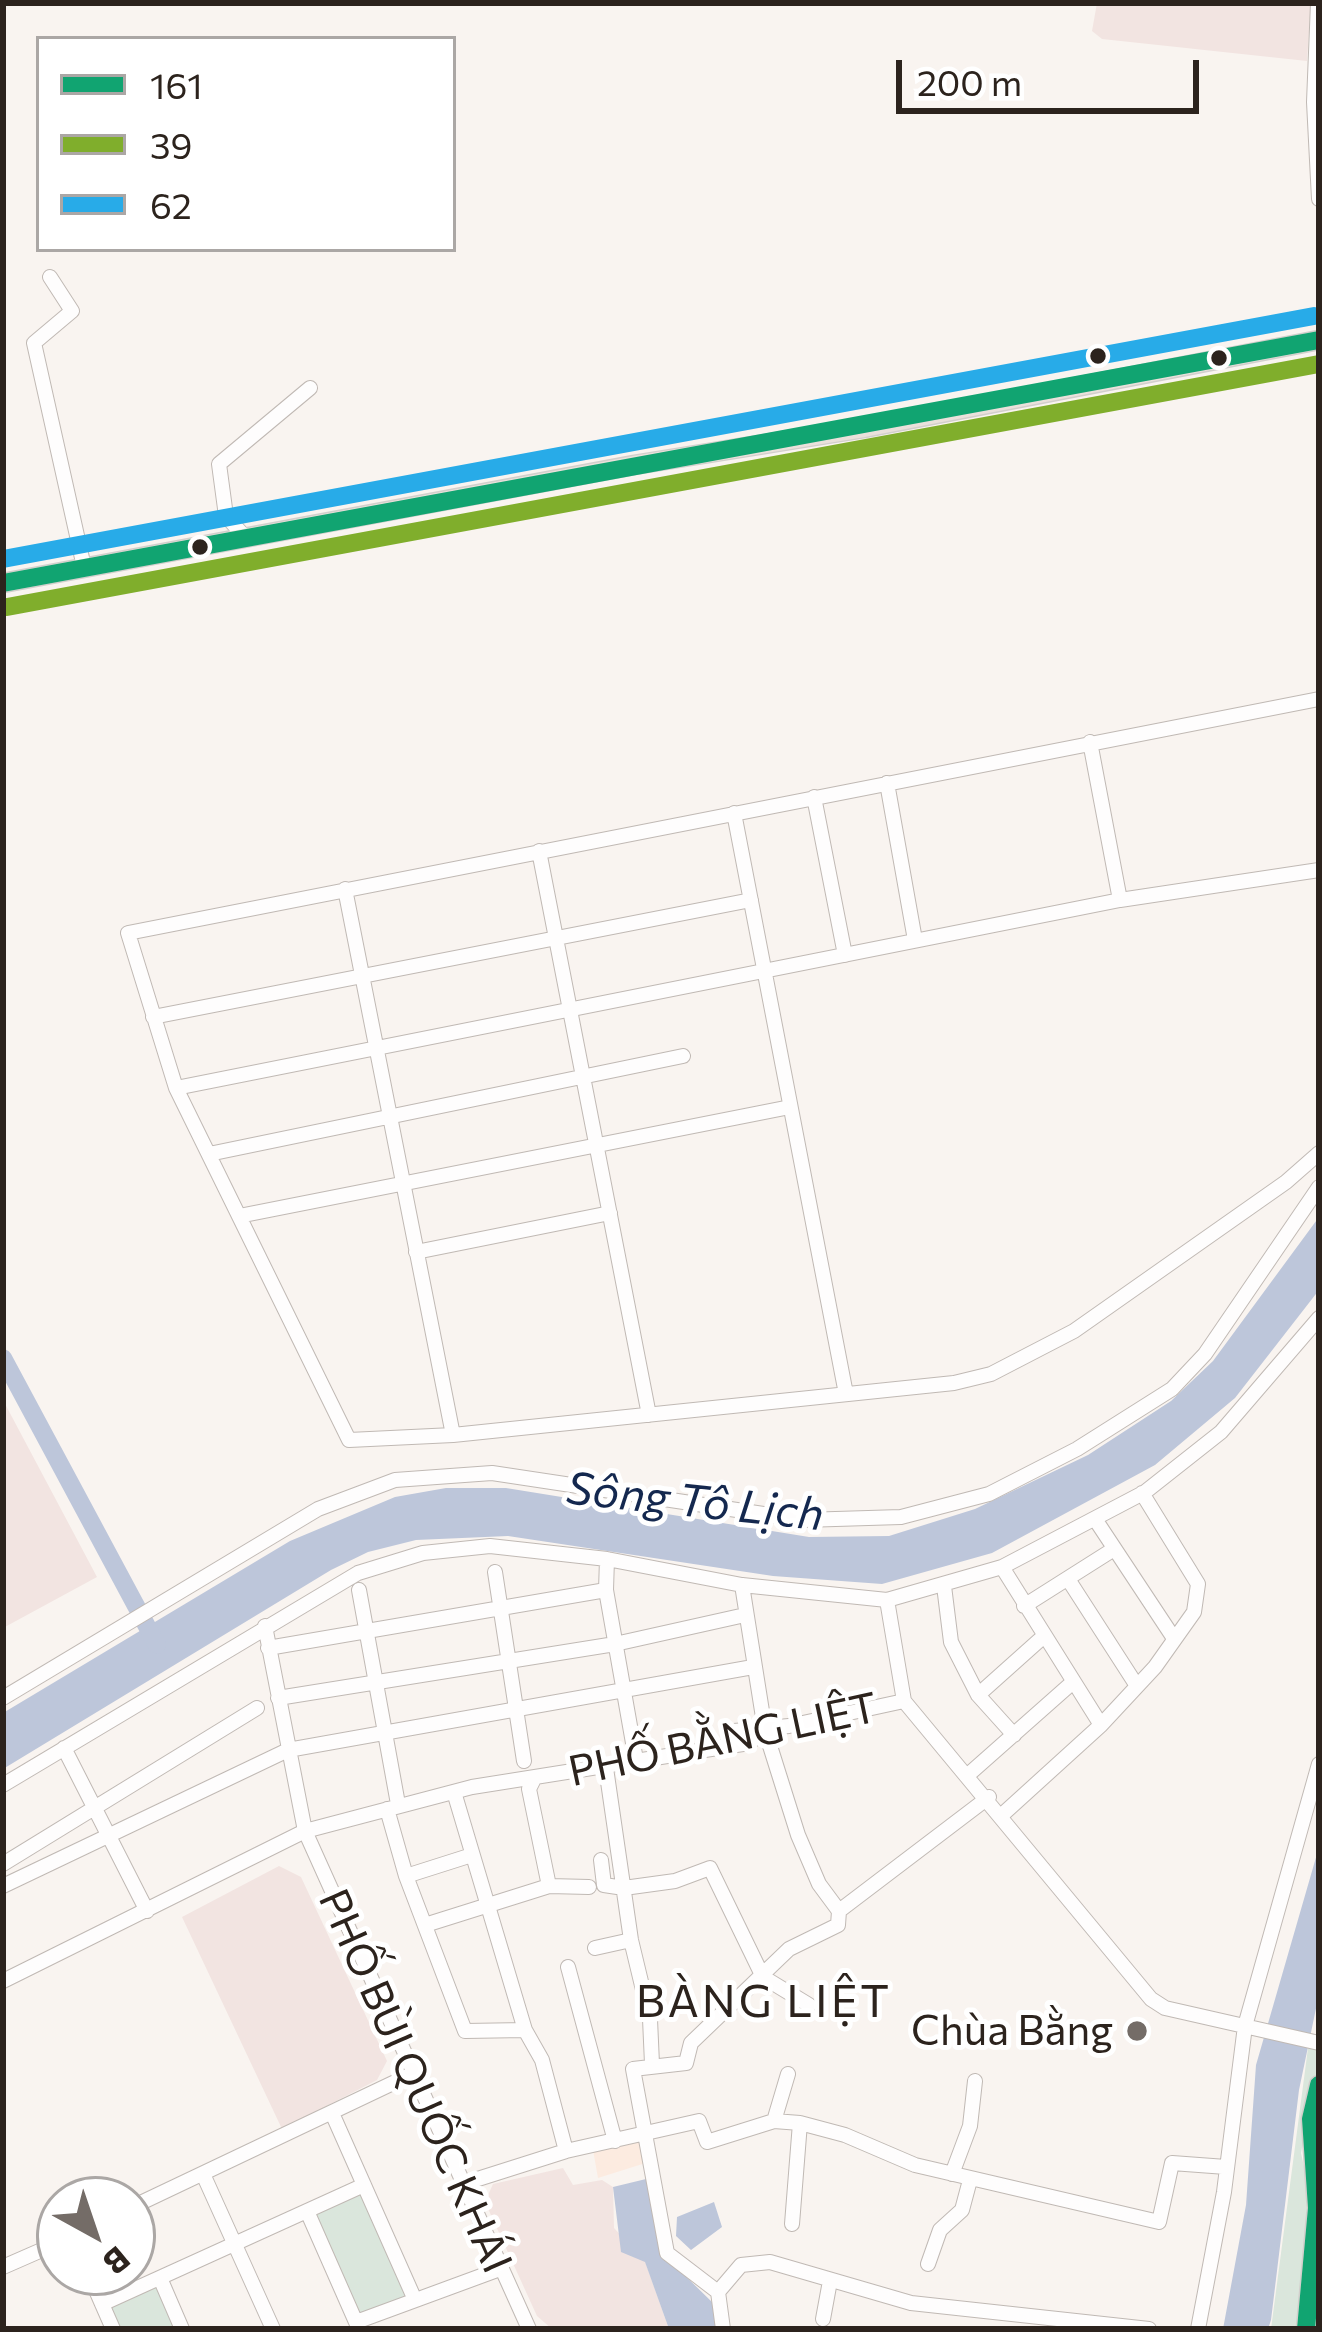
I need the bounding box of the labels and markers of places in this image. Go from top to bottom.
unlabelled marker [1087,345,1109,367]
unlabelled marker [1208,347,1230,369]
unlabelled marker [189,536,211,558]
place label: Chùa Bằng [911,2006,1113,2056]
marker: Chùa Bằng [1124,2018,1150,2044]

